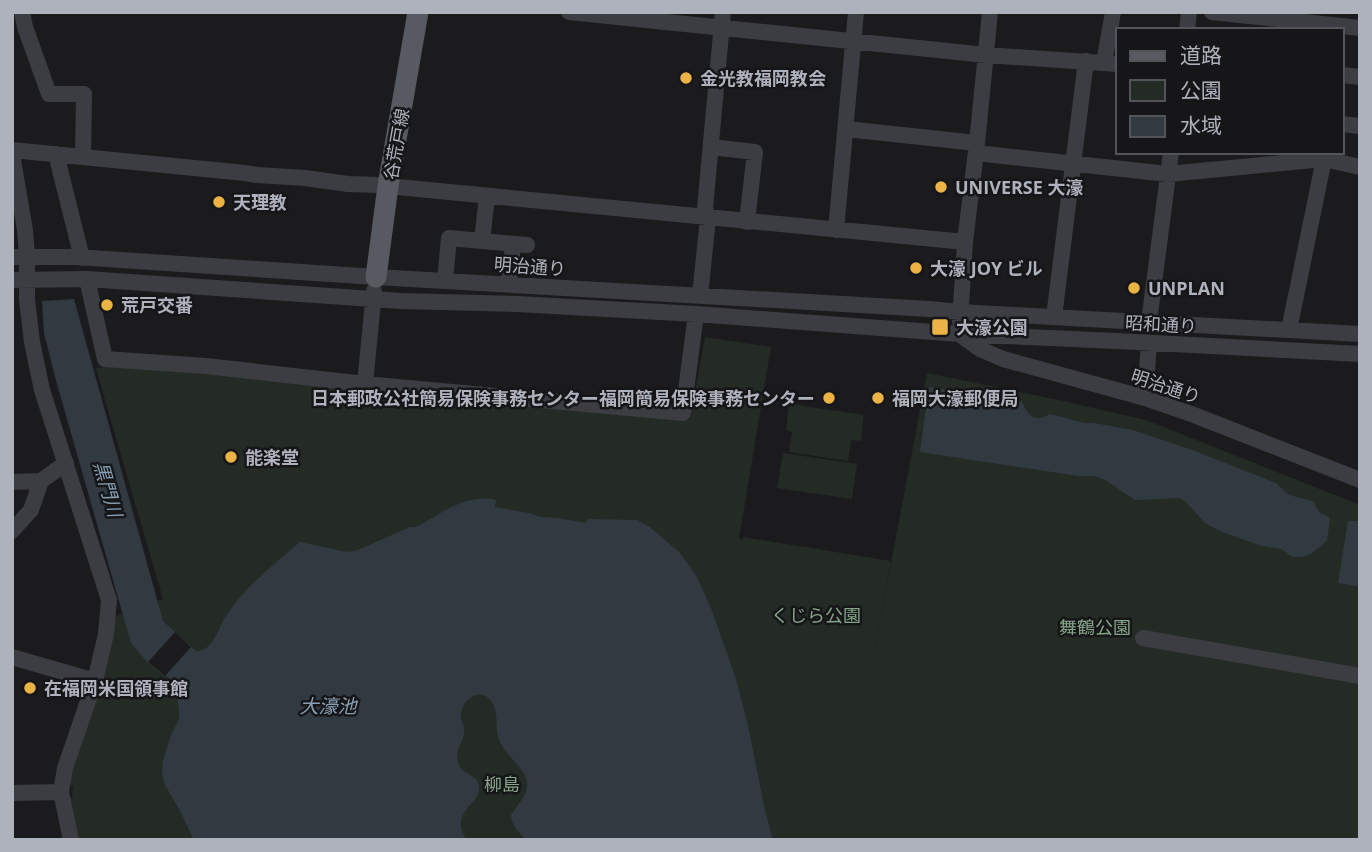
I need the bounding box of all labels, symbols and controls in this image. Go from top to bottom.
legend [1116,28,1344,154]
text: 道路 [1180,41,1222,69]
place label: 金光教福岡教会 [700,66,826,90]
marker: 金光教福岡教会 [678,70,694,86]
text: 公園 [1180,76,1222,104]
street label: 谷荒戸線 [378,106,414,182]
text: 水域 [1180,111,1222,139]
place label: UNIVERSE 大濠 [955,175,1084,199]
marker: UNIVERSE 大濠 [933,179,949,195]
place label: 天理教 [233,190,287,214]
marker: 天理教 [211,194,227,210]
street label: 明治通り [493,252,567,280]
place label: 大濠 JOY ビル [930,256,1043,280]
marker: 大濠 JOY ビル [908,260,924,276]
place label: UNPLAN [1148,276,1225,300]
marker: UNPLAN [1126,280,1142,296]
place label: 荒戸交番 [121,293,193,317]
marker: 荒戸交番 [99,297,115,313]
street label: 昭和通り [1124,310,1198,338]
place label: 大濠公園 [956,315,1028,339]
marker: 大濠公園 [930,317,950,337]
street label: 明治通り [1128,363,1204,409]
place label: 日本郵政公社簡易保険事務センター福岡簡易保険事務センター [311,386,815,410]
place label: 福岡大濠郵便局 [892,386,1018,410]
marker: 日本郵政公社簡易保険事務センター福岡簡易保険事務センター [821,390,837,406]
marker: 福岡大濠郵便局 [870,390,886,406]
place label: 能楽堂 [245,445,299,469]
marker: 能楽堂 [223,449,239,465]
water label: 黒門川 [88,458,129,522]
park label: くじら公園 [771,603,861,627]
park label: 舞鶴公園 [1059,615,1131,639]
place label: 在福岡米国領事館 [44,676,188,700]
marker: 在福岡米国領事館 [22,680,38,696]
water label: 大濠池 [299,693,358,719]
park label: 柳島 [484,772,520,796]

